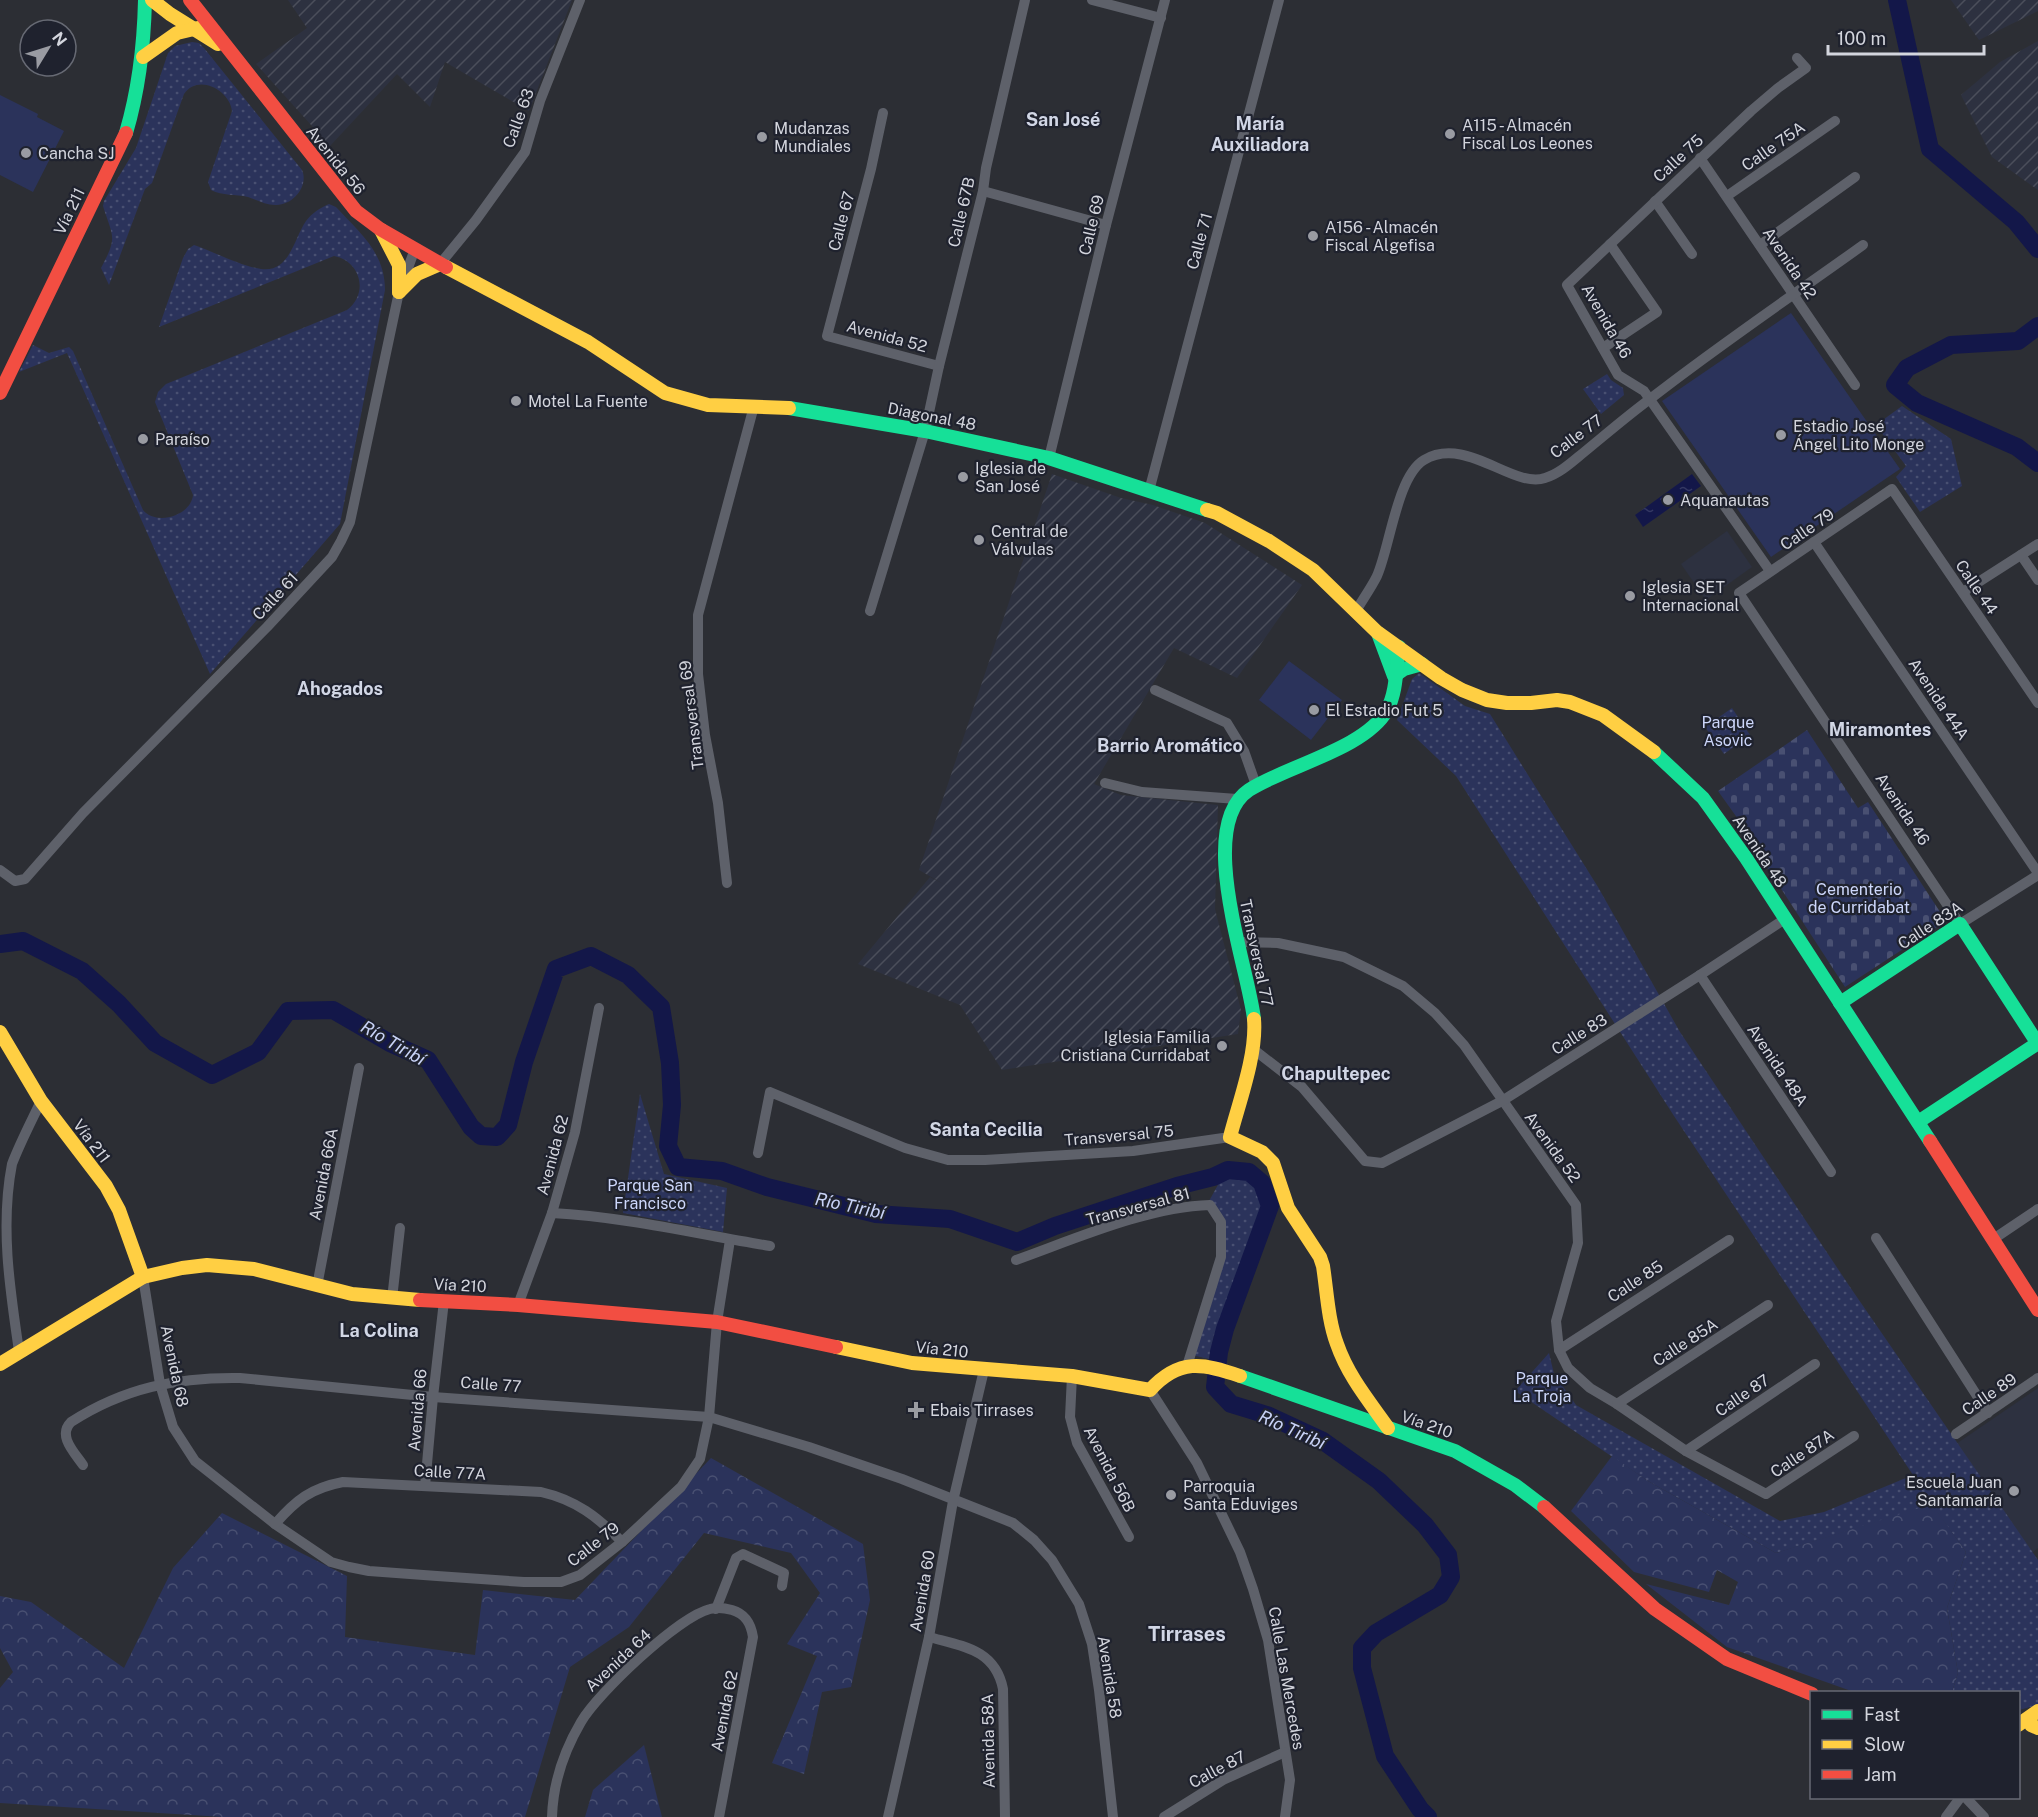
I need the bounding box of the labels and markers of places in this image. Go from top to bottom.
place label: A115 - Almacén Fiscal Los Leones [1462,116,1593,153]
place label: Mudanzas Mundiales [774,119,851,156]
marker: A115 - Almacén Fiscal Los Leones [1443,127,1457,141]
marker: Mudanzas Mundiales [755,130,769,144]
place label: Cancha SJ [38,144,114,163]
marker: Cancha SJ [19,146,33,160]
place label: A156 - Almacén Fiscal Algefisa [1325,218,1438,255]
marker: A156 - Almacén Fiscal Algefisa [1306,229,1320,243]
place label: Motel La Fuente [528,392,648,411]
marker: Motel La Fuente [509,394,523,408]
place label: Estadio José Ángel Lito Monge [1793,417,1924,454]
marker: Estadio José Ángel Lito Monge [1774,428,1788,442]
place label: Paraíso [155,430,210,449]
marker: Paraíso [136,432,150,446]
place label: Iglesia de San José [975,459,1046,496]
marker: Iglesia de San José [956,470,970,484]
place label: Aquanautas [1680,491,1769,510]
marker: Aquanautas [1661,493,1675,507]
place label: Central de Válvulas [991,522,1068,559]
marker: Central de Válvulas [972,533,986,547]
place label: Iglesia SET Internacional [1642,578,1739,615]
marker: Iglesia SET Internacional [1623,589,1637,603]
place label: El Estadio Fut 5 [1326,701,1443,720]
marker: El Estadio Fut 5 [1307,703,1321,717]
place label: Iglesia Familia Cristiana Curridabat [1060,1028,1210,1065]
marker: Iglesia Familia Cristiana Curridabat [1215,1039,1229,1053]
marker: Ebais Tirrases [907,1401,925,1419]
place label: Ebais Tirrases [930,1401,1034,1420]
place label: Escuela Juan Santamaría [1906,1473,2002,1510]
place label: Parroquia Santa Eduviges [1183,1477,1298,1514]
marker: Escuela Juan Santamaría [2007,1484,2021,1498]
marker: Parroquia Santa Eduviges [1164,1488,1178,1502]

